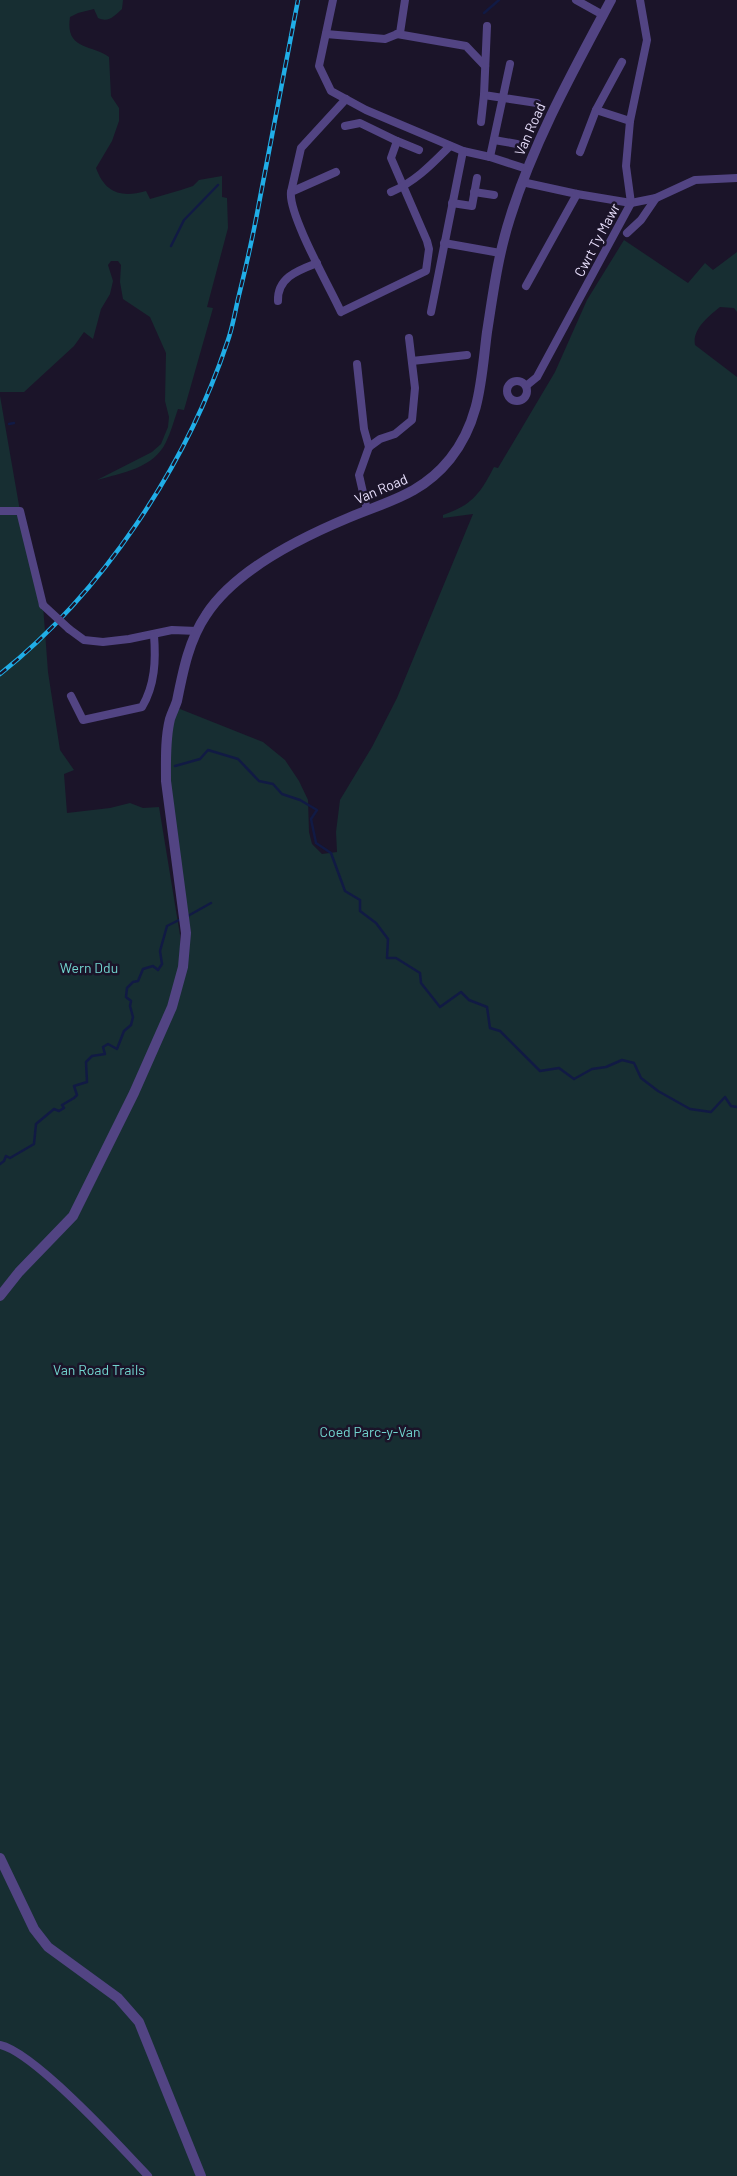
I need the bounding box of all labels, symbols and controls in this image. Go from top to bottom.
street label: Van Road [510,100,549,158]
street label: Cwrt Ty Mawr [570,200,623,279]
street label: Van Road [352,470,410,507]
park label: Wern Ddu [60,959,118,976]
park label: Van Road Trails [53,1361,145,1378]
park label: Coed Parc-y-Van [320,1423,420,1440]

